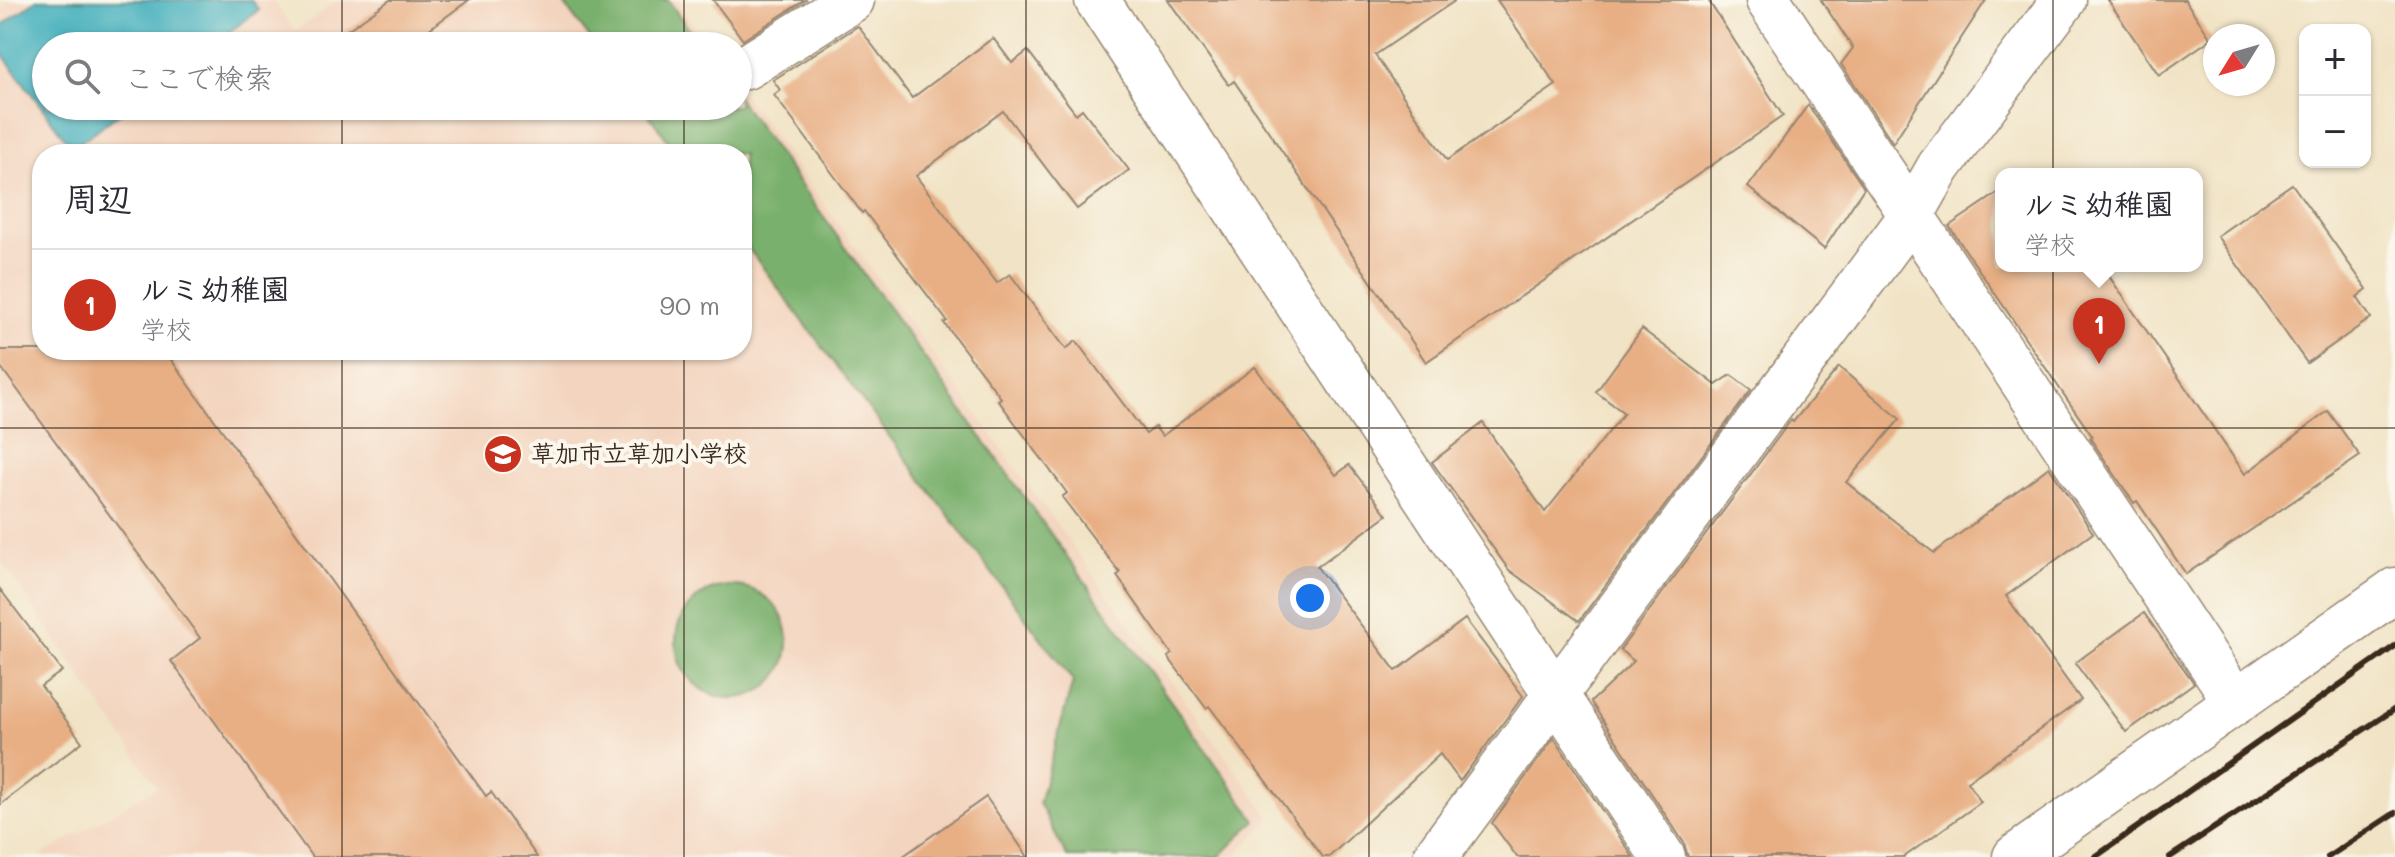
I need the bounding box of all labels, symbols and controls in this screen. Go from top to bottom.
north arrow [2203,24,2275,96]
map controls [2299,24,2371,168]
button: + [2299,24,2371,96]
search box [32,32,752,120]
icon: search [60,54,104,98]
text: ここで検索 [124,57,274,97]
button: − [2299,96,2371,168]
popup [1995,168,2203,272]
text: 周辺 [64,175,132,220]
text: ルミ幼稚園 [2024,183,2174,223]
text: 学校 [2024,227,2076,261]
text: ルミ幼稚園 [140,268,290,308]
text: 1 [84,288,96,322]
text: 90 m [660,288,720,322]
pin: 1 [2073,298,2125,364]
text: 学校 [140,312,192,346]
school or university icon: 草加市立草加小学校 [482,433,524,475]
place label: 草加市立草加小学校 [531,437,747,468]
your location [1290,578,1330,618]

